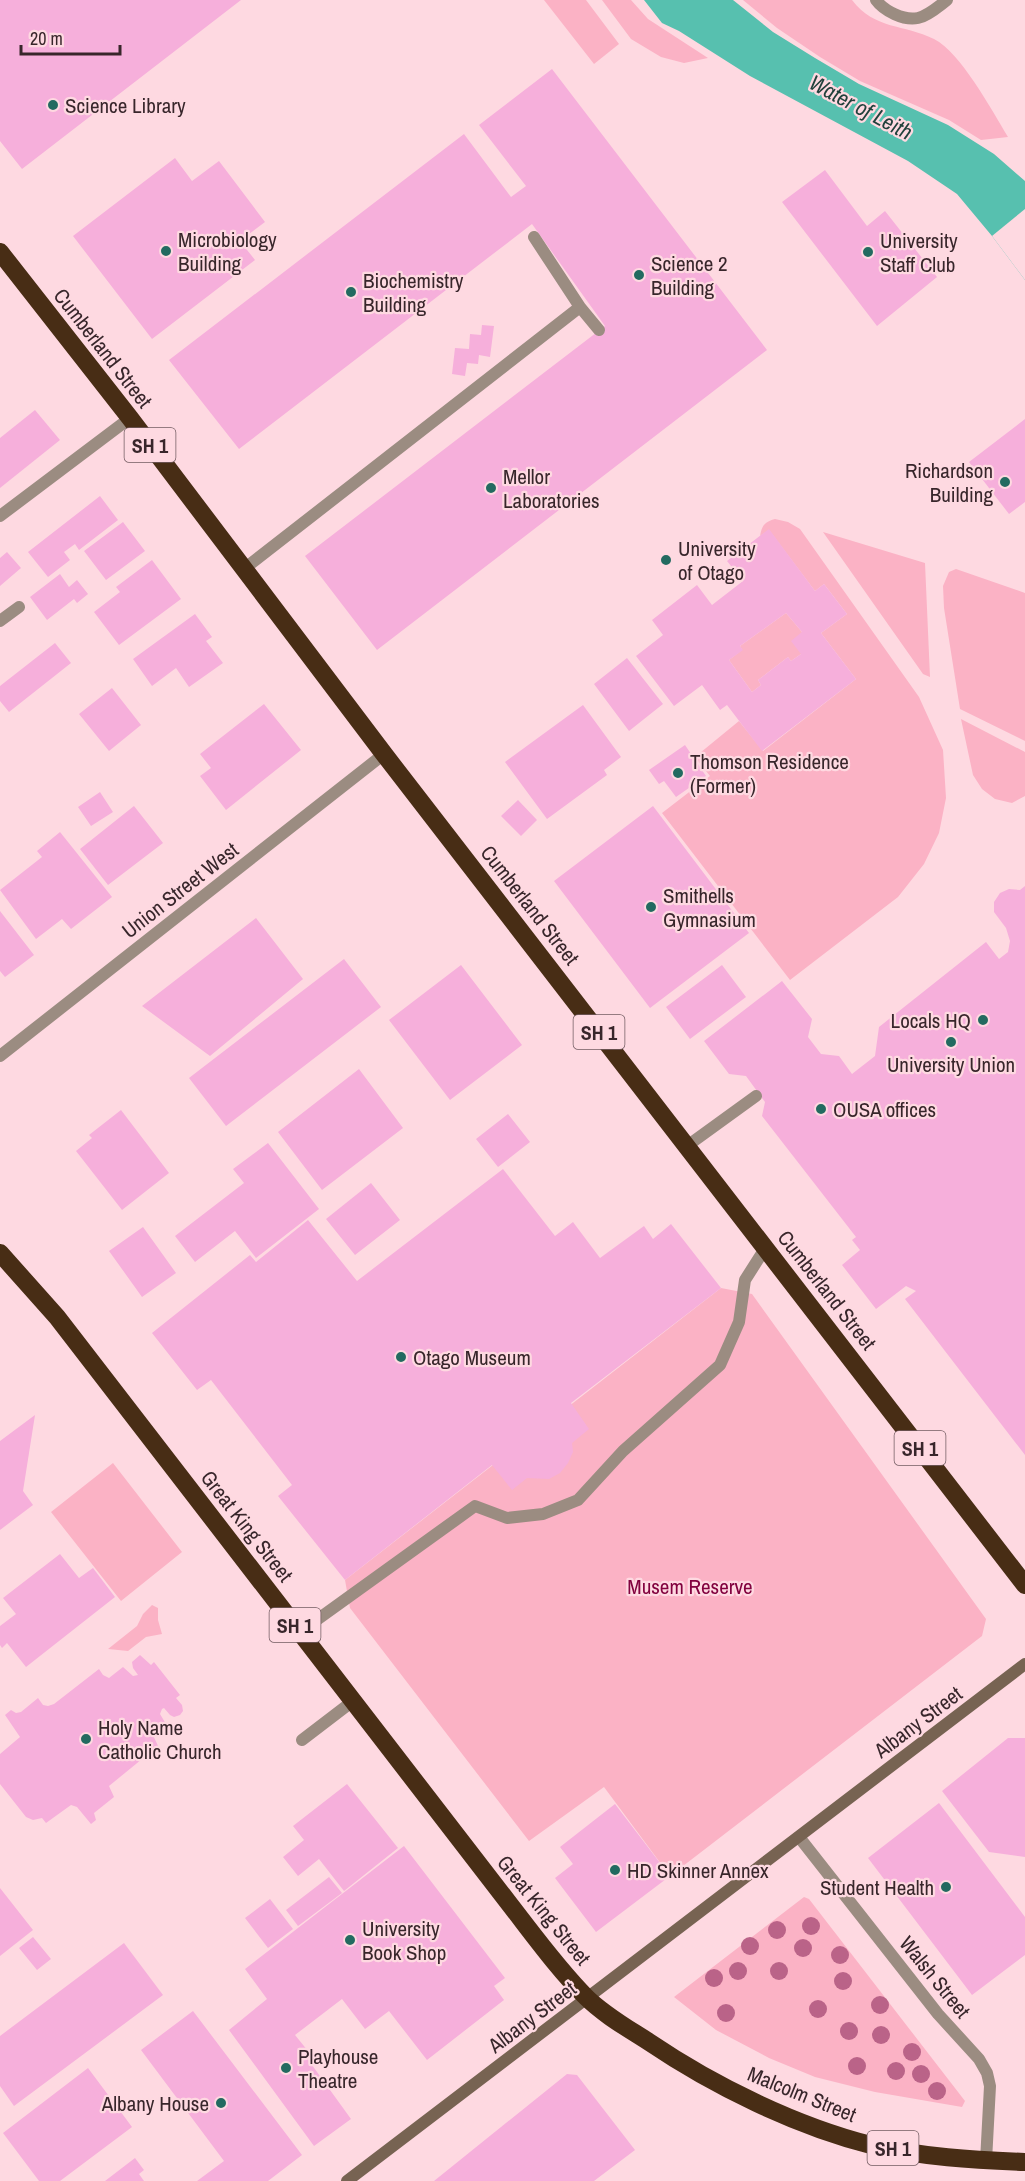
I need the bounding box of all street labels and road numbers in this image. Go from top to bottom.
street label: Cumberland Street [47,282,159,414]
road number: SH 1 [124,428,176,462]
street label: Union Street West [116,835,244,945]
street label: Cumberland Street [474,839,586,971]
road number: SH 1 [574,1015,624,1049]
street label: Cumberland Street [771,1224,883,1356]
road number: SH 1 [894,1431,946,1465]
street label: Great King Street [194,1464,300,1588]
road number: SH 1 [270,1608,320,1642]
street label: Albany Street [867,1679,968,1765]
street label: Great King Street [491,1849,598,1971]
street label: Walsh Street [893,1930,977,2024]
street label: Albany Street [481,1974,582,2060]
street label: Malcolm Street [743,2059,861,2129]
road number: SH 1 [868,2131,918,2165]

